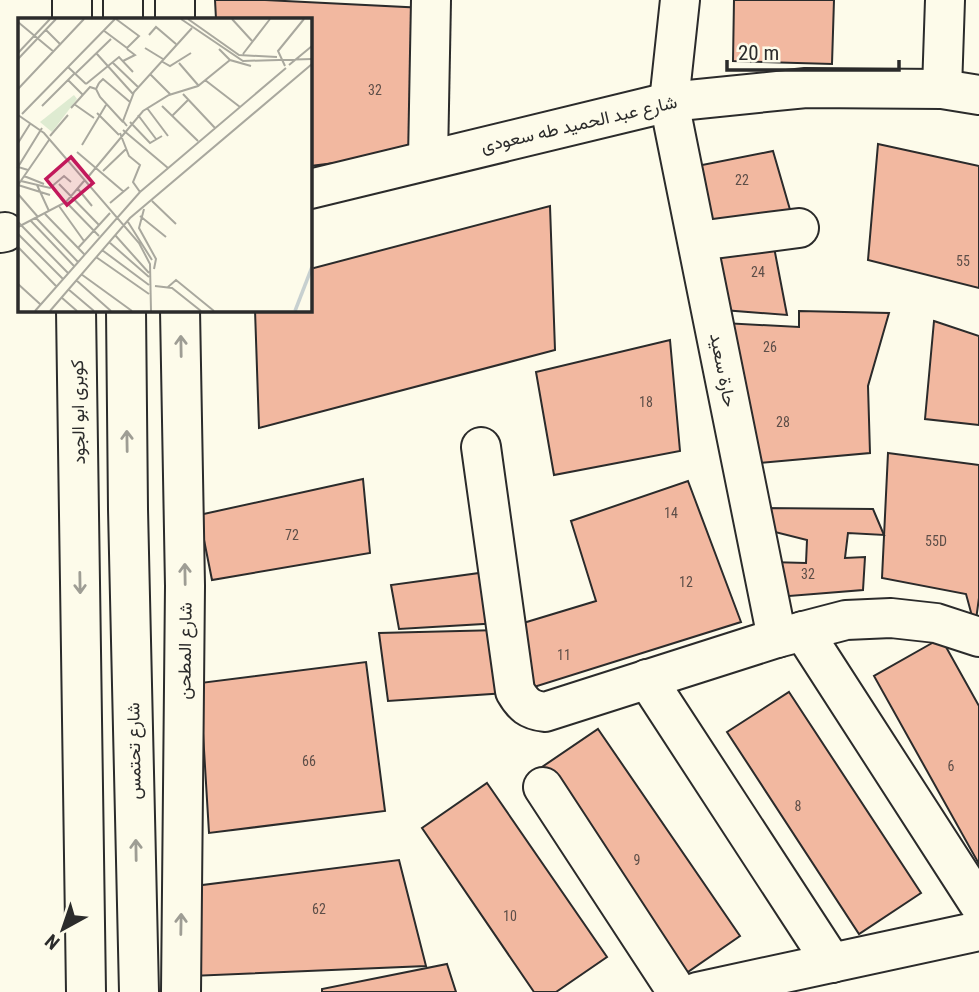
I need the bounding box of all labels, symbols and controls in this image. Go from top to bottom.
inset map [18,18,312,312]
scale bar [727,28,898,72]
text: 20 m [738,41,779,65]
house number: 32 [368,82,382,98]
street label: شارع عبد الحميد طه سعودى [479,91,680,158]
house number: 22 [735,172,749,188]
house number: 55 [956,253,970,269]
house number: 24 [751,264,765,280]
street label: حارة سعيد [705,331,741,409]
one-way arrow [174,335,188,358]
house number: 26 [763,339,777,355]
street label: كوبرى ابو الجود [66,359,90,465]
house number: 18 [639,394,653,410]
house number: 28 [776,414,790,430]
one-way arrow [120,430,134,453]
house number: 14 [664,505,678,521]
house number: 72 [285,527,299,543]
house number: 55D [925,533,947,549]
one-way arrow [178,563,192,586]
house number: 32 [801,566,815,582]
one-way arrow [74,571,87,594]
house number: 12 [679,574,693,590]
street label: شارع المطحن [173,602,198,700]
house number: 11 [557,647,571,663]
street label: شارع تحتمس [122,702,147,800]
house number: 66 [302,753,316,769]
house number: 6 [948,758,955,774]
house number: 8 [795,798,802,814]
one-way arrow [129,839,142,862]
house number: 9 [634,852,640,868]
north arrow [28,894,98,964]
house number: 62 [312,901,326,917]
house number: 10 [503,908,517,924]
one-way arrow [175,913,188,936]
text: N [41,929,64,954]

